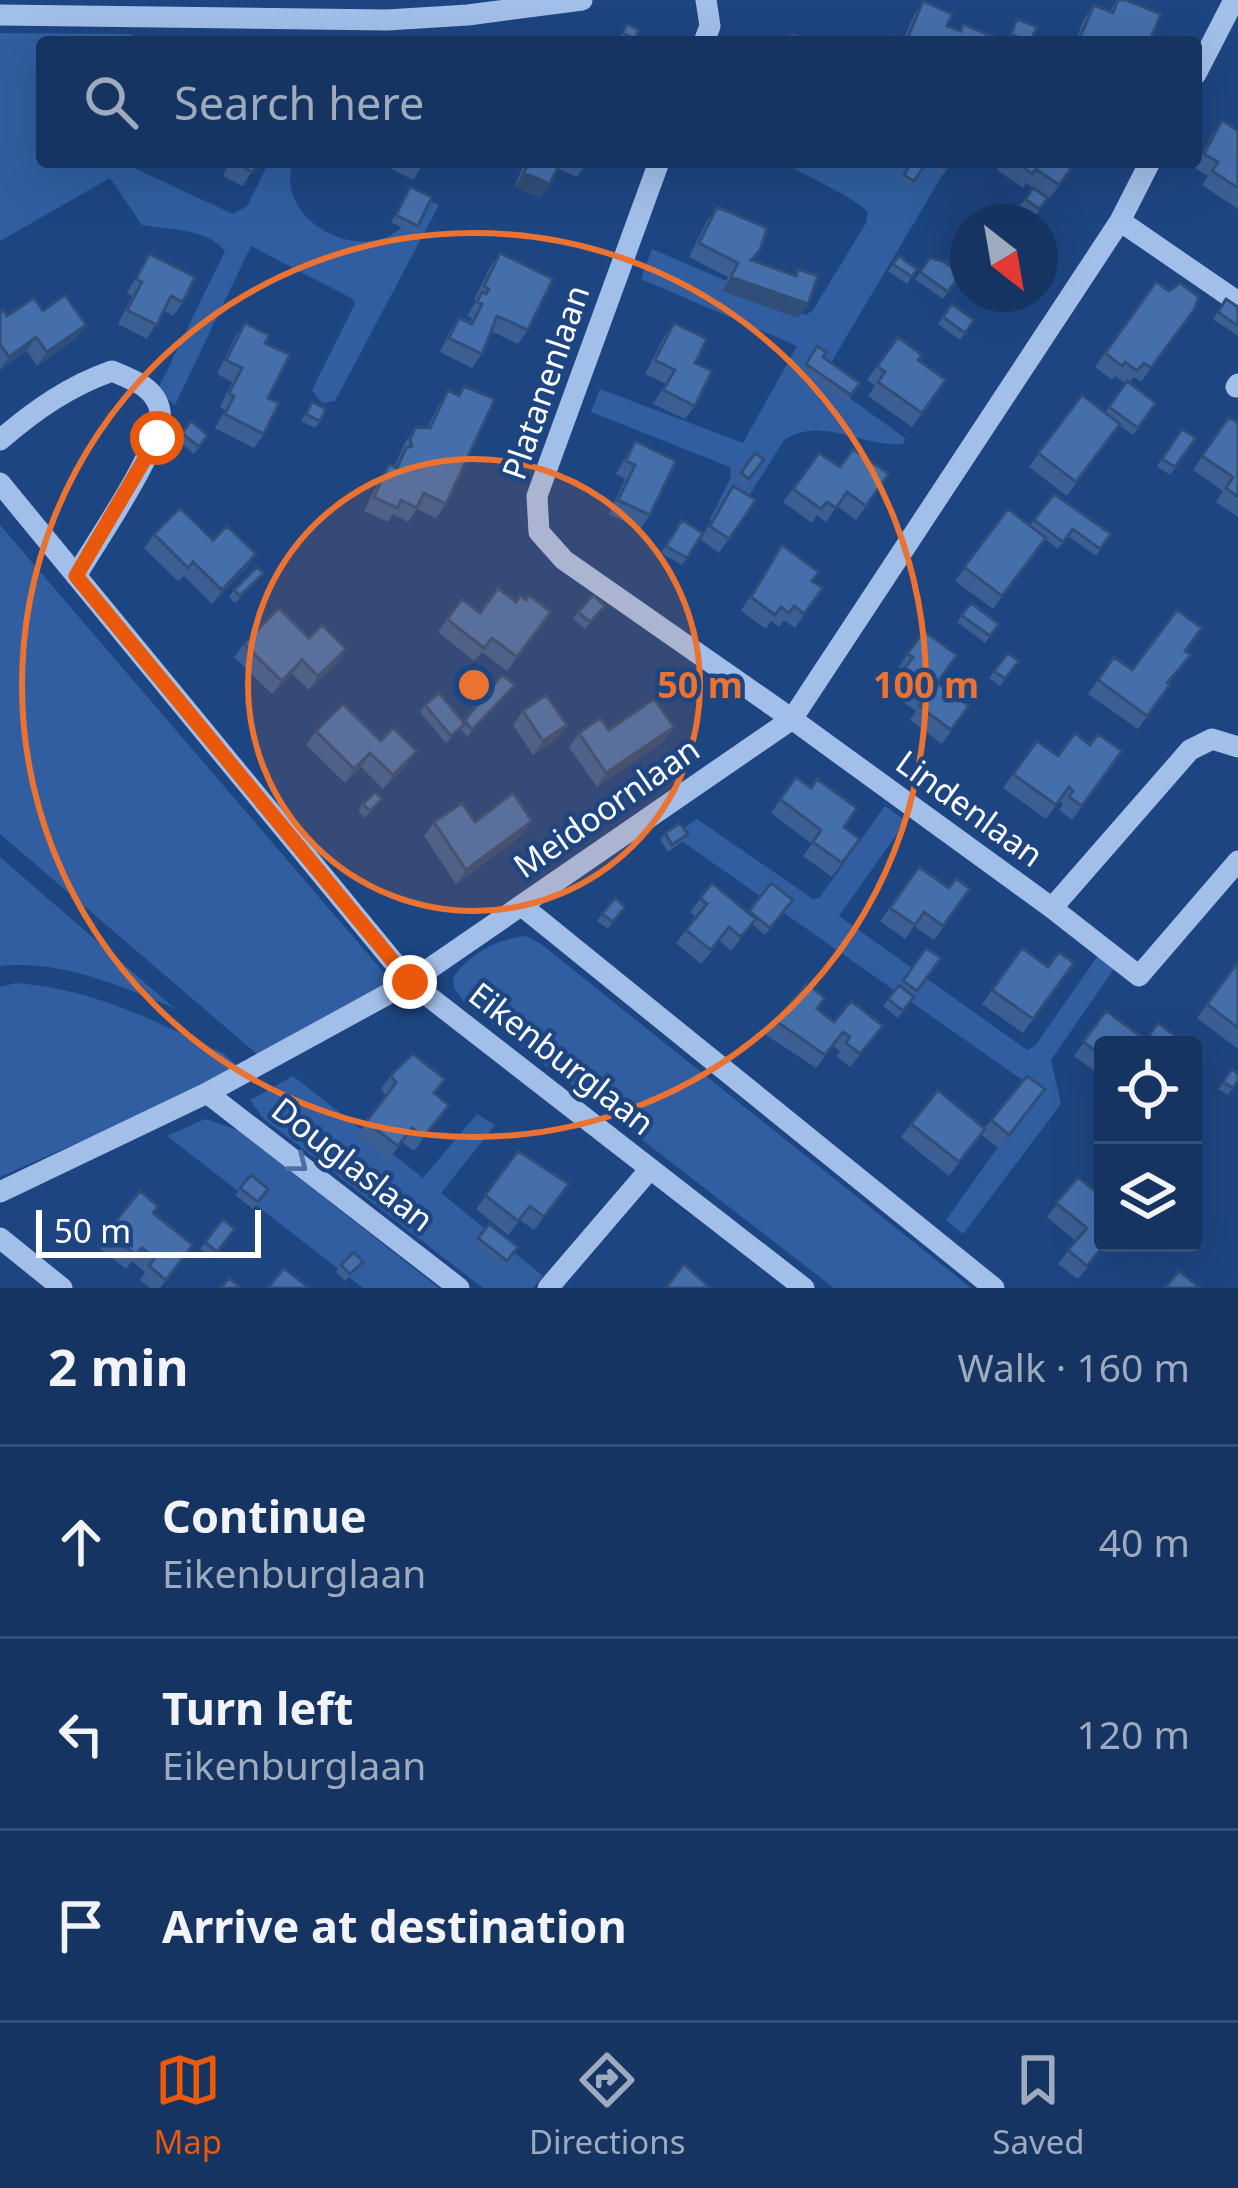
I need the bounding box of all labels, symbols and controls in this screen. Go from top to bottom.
search box [36,36,1202,168]
icon: search [78,69,144,135]
text: Search here [174,72,424,133]
north arrow [950,204,1058,312]
street label: Platanenlaan [491,279,599,485]
route start [130,411,184,465]
text: 50 m [657,660,743,709]
text: 100 m [873,660,979,709]
centre of rings [453,664,495,706]
street label: Meidoornlaan [504,726,708,888]
street label: Lindenlaan [887,739,1053,877]
route end [383,955,437,1009]
street label: Eikenburglaan [460,971,664,1145]
map controls [1094,1036,1202,1252]
button: locate [1094,1036,1202,1144]
street label: Douglaslaan [263,1087,443,1241]
button: layers [1094,1144,1202,1252]
one-way arrow [286,1150,308,1171]
scale bar [36,1204,261,1257]
text: 50 m [54,1208,131,1253]
text: 2 min [48,1331,189,1401]
text: Walk · 160 m [957,1340,1190,1393]
text: Continue [162,1485,367,1546]
icon: ahead [48,1509,114,1575]
text: 40 m [1099,1515,1190,1568]
text: Eikenburglaan [162,1546,426,1599]
text: Turn left [162,1677,353,1738]
icon: left [48,1701,114,1767]
text: 120 m [1076,1707,1190,1760]
text: Eikenburglaan [162,1738,426,1791]
icon: arrive [48,1893,114,1959]
text: Arrive at destination [162,1895,627,1956]
tab: Map [153,2047,222,2164]
tab: Directions [529,2047,686,2164]
tab: Saved [992,2047,1085,2164]

